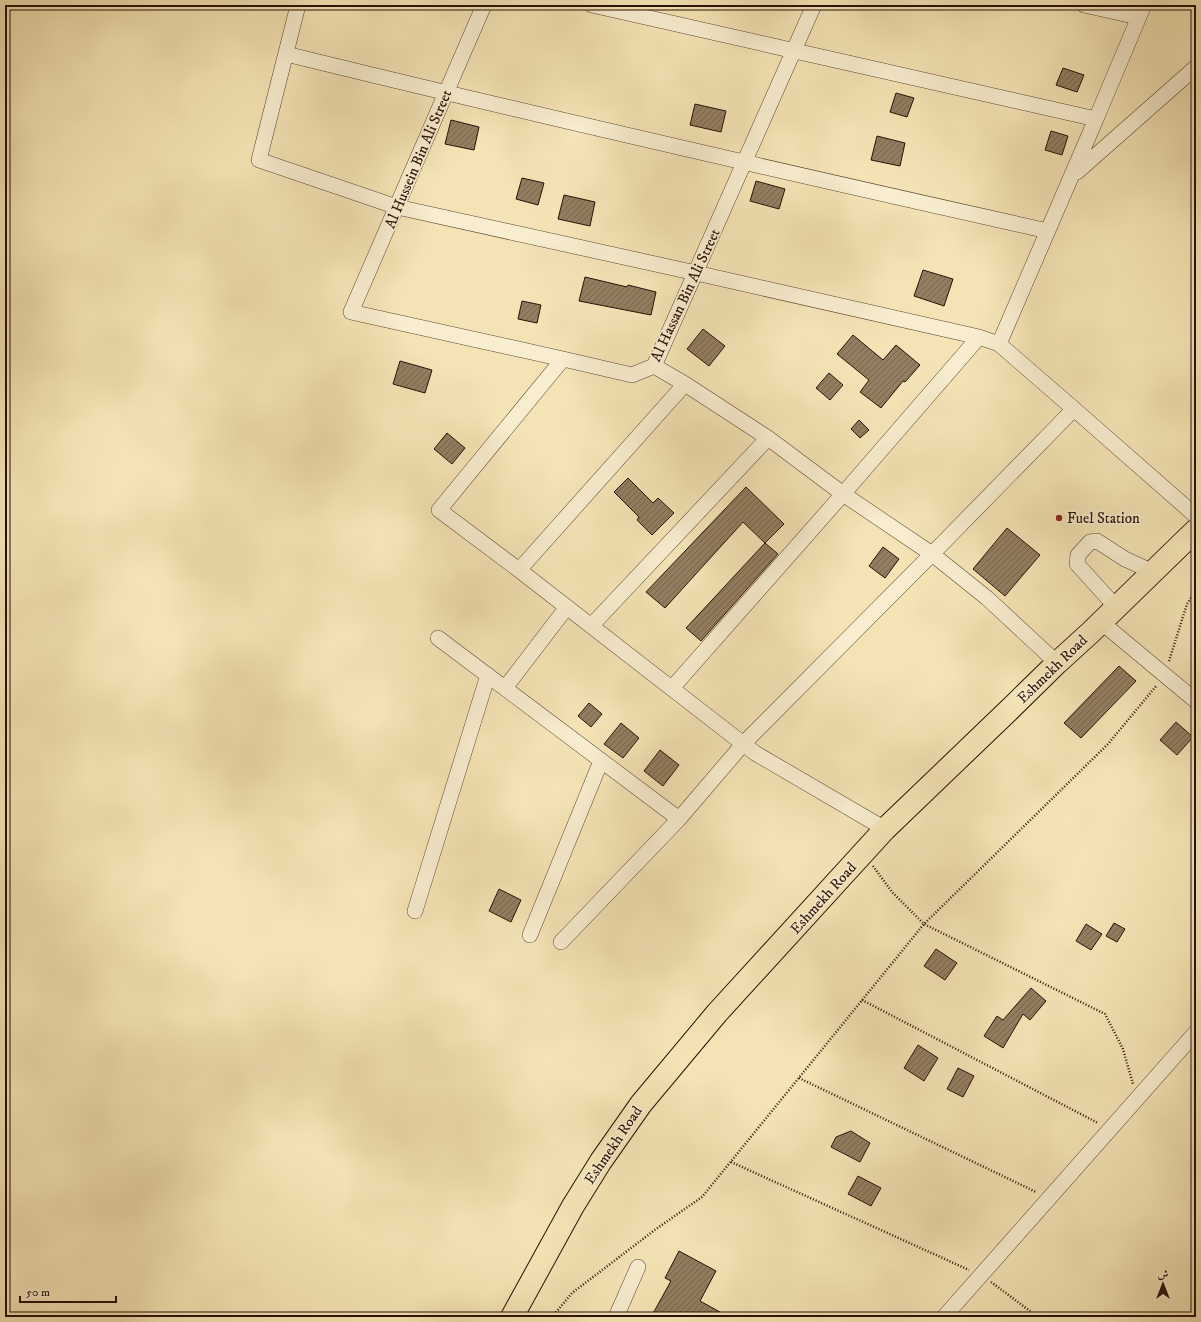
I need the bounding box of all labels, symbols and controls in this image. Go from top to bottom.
street label: Al Hussein Bin Ali Street [381,87,456,231]
street label: Al Hassan Bin Ali Street [646,225,725,365]
place label: Fuel Station [1067,509,1140,528]
marker: Fuel Station [1054,513,1064,523]
street label: Eshmekh Road [1013,631,1092,708]
street label: Eshmekh Road [786,858,861,938]
street label: Eshmekh Road [580,1102,647,1188]
north arrow [1143,1264,1183,1304]
text: ش [1158,1268,1169,1282]
scale bar [20,1278,116,1304]
text: 50 m [26,1285,50,1300]

